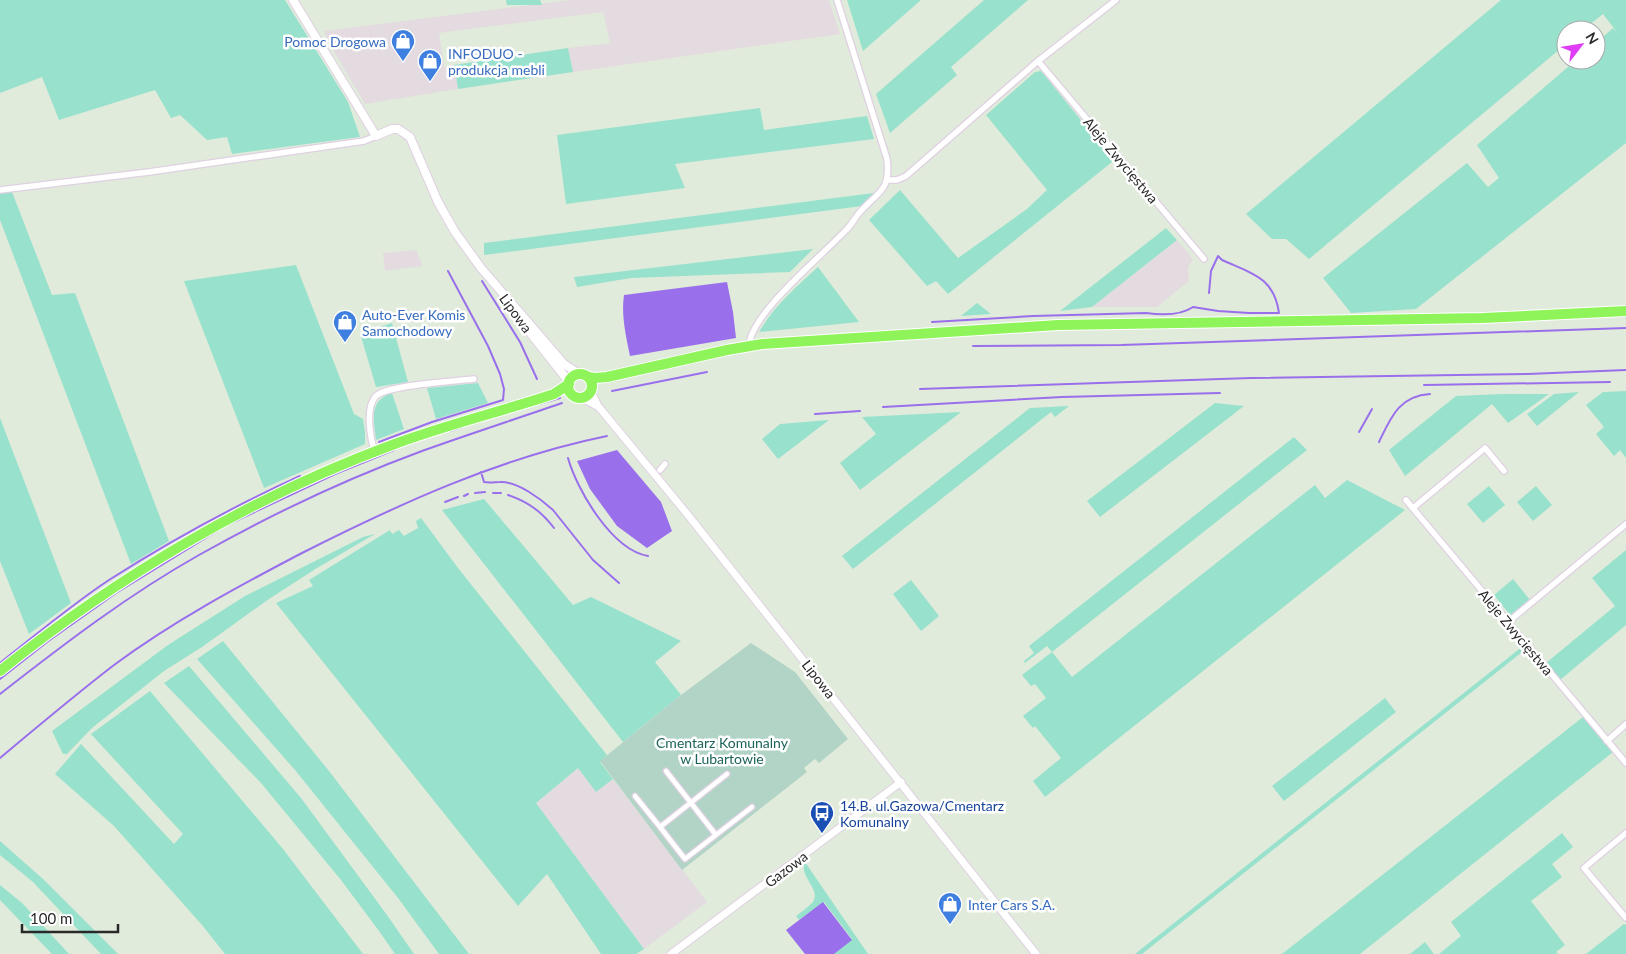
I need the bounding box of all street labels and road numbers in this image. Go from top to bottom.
street label: Aleje Zwycięstwa [1080,114,1162,206]
street label: Lipowa [496,290,536,336]
street label: Aleje Zwycięstwa [1475,586,1557,678]
street label: Lipowa [799,656,839,702]
street label: Gazowa [761,847,811,891]

